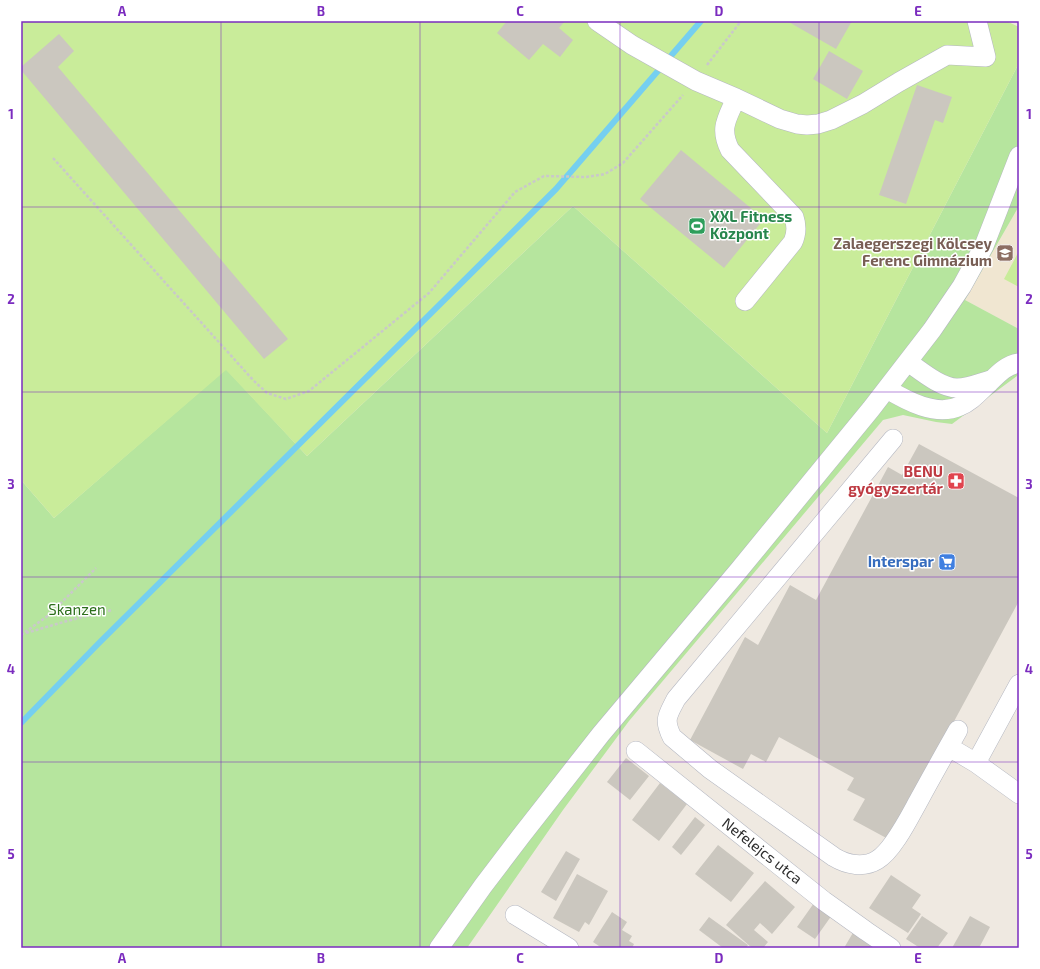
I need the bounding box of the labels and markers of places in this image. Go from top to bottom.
place label: XXL Fitness Központ [710,207,792,242]
sports icon: XXL Fitness Központ [687,216,707,236]
place label: Zalaegerszegi Kölcsey Ferenc Gimnázium [833,234,992,269]
school or university icon: Zalaegerszegi Kölcsey Ferenc Gimnázium [995,243,1015,263]
place label: BENU gyógyszertár [848,462,944,498]
pharmacy icon: BENU gyógyszertár [946,471,966,491]
place label: Interspar [868,552,935,570]
supermarket icon: Interspar [937,552,957,572]

